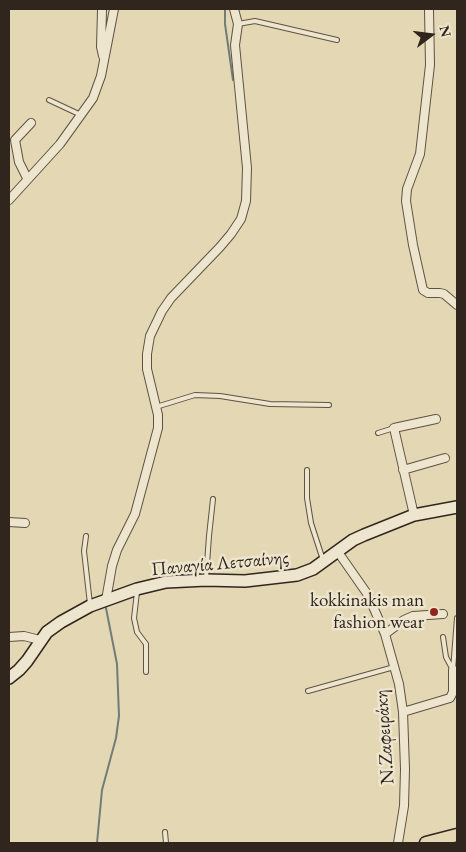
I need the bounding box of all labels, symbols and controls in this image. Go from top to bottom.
north arrow [406,10,456,60]
text: N [435,23,456,39]
street label: Παναγία Λετσαίνης [150,547,290,581]
place label: kokkinakis man fashion wear [310,590,424,634]
marker: kokkinakis man fashion wear [428,606,440,618]
street label: Ν.Ζαφειράκη [370,689,400,785]

